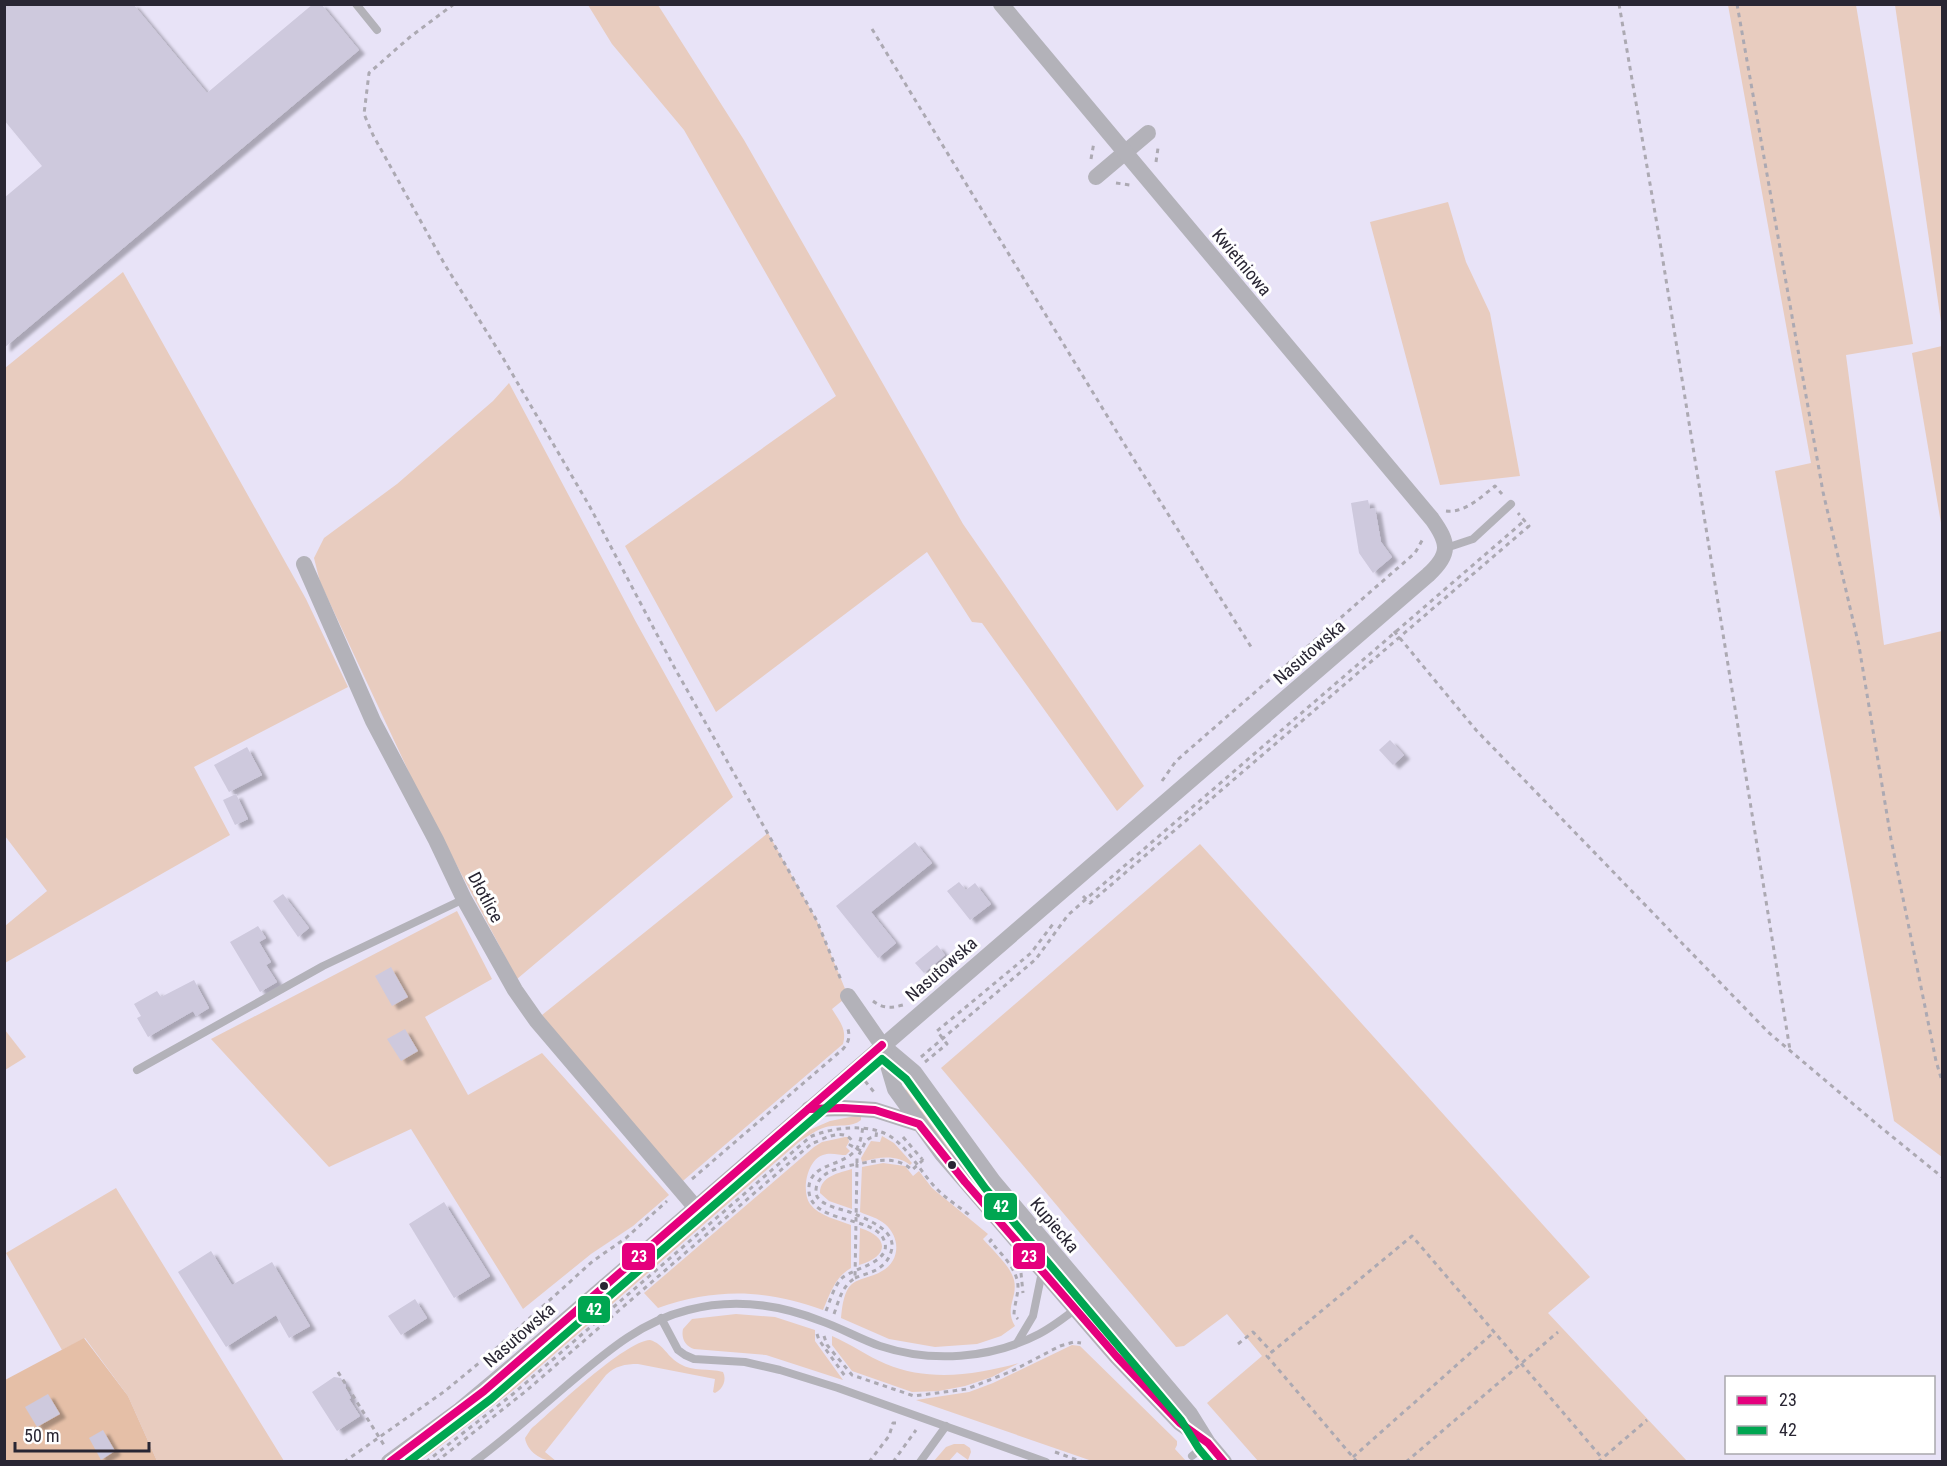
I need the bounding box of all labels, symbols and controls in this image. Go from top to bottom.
street label: Kwietniowa [1208,224,1276,300]
street label: Nasutowska [1269,615,1349,689]
street label: Dłotlice [464,868,508,926]
street label: Nasutowska [901,932,981,1006]
unlabelled marker [946,1159,958,1171]
line badge: 42 [983,1192,1018,1221]
street label: Kupiecka [1026,1193,1084,1257]
text: 42 [993,1197,1009,1216]
line badge: 23 [621,1242,656,1271]
line badge: 23 [1012,1242,1046,1270]
text: 23 [631,1247,647,1266]
text: 23 [1021,1247,1037,1266]
unlabelled marker [598,1280,610,1292]
line badge: 42 [577,1295,611,1324]
street label: Nasutowska [479,1298,559,1372]
text: 42 [586,1300,602,1319]
legend [1725,1376,1935,1454]
text: 23 [1779,1389,1797,1410]
scale bar [15,1415,148,1453]
text: 42 [1779,1419,1797,1440]
text: 50 m [24,1425,59,1446]

